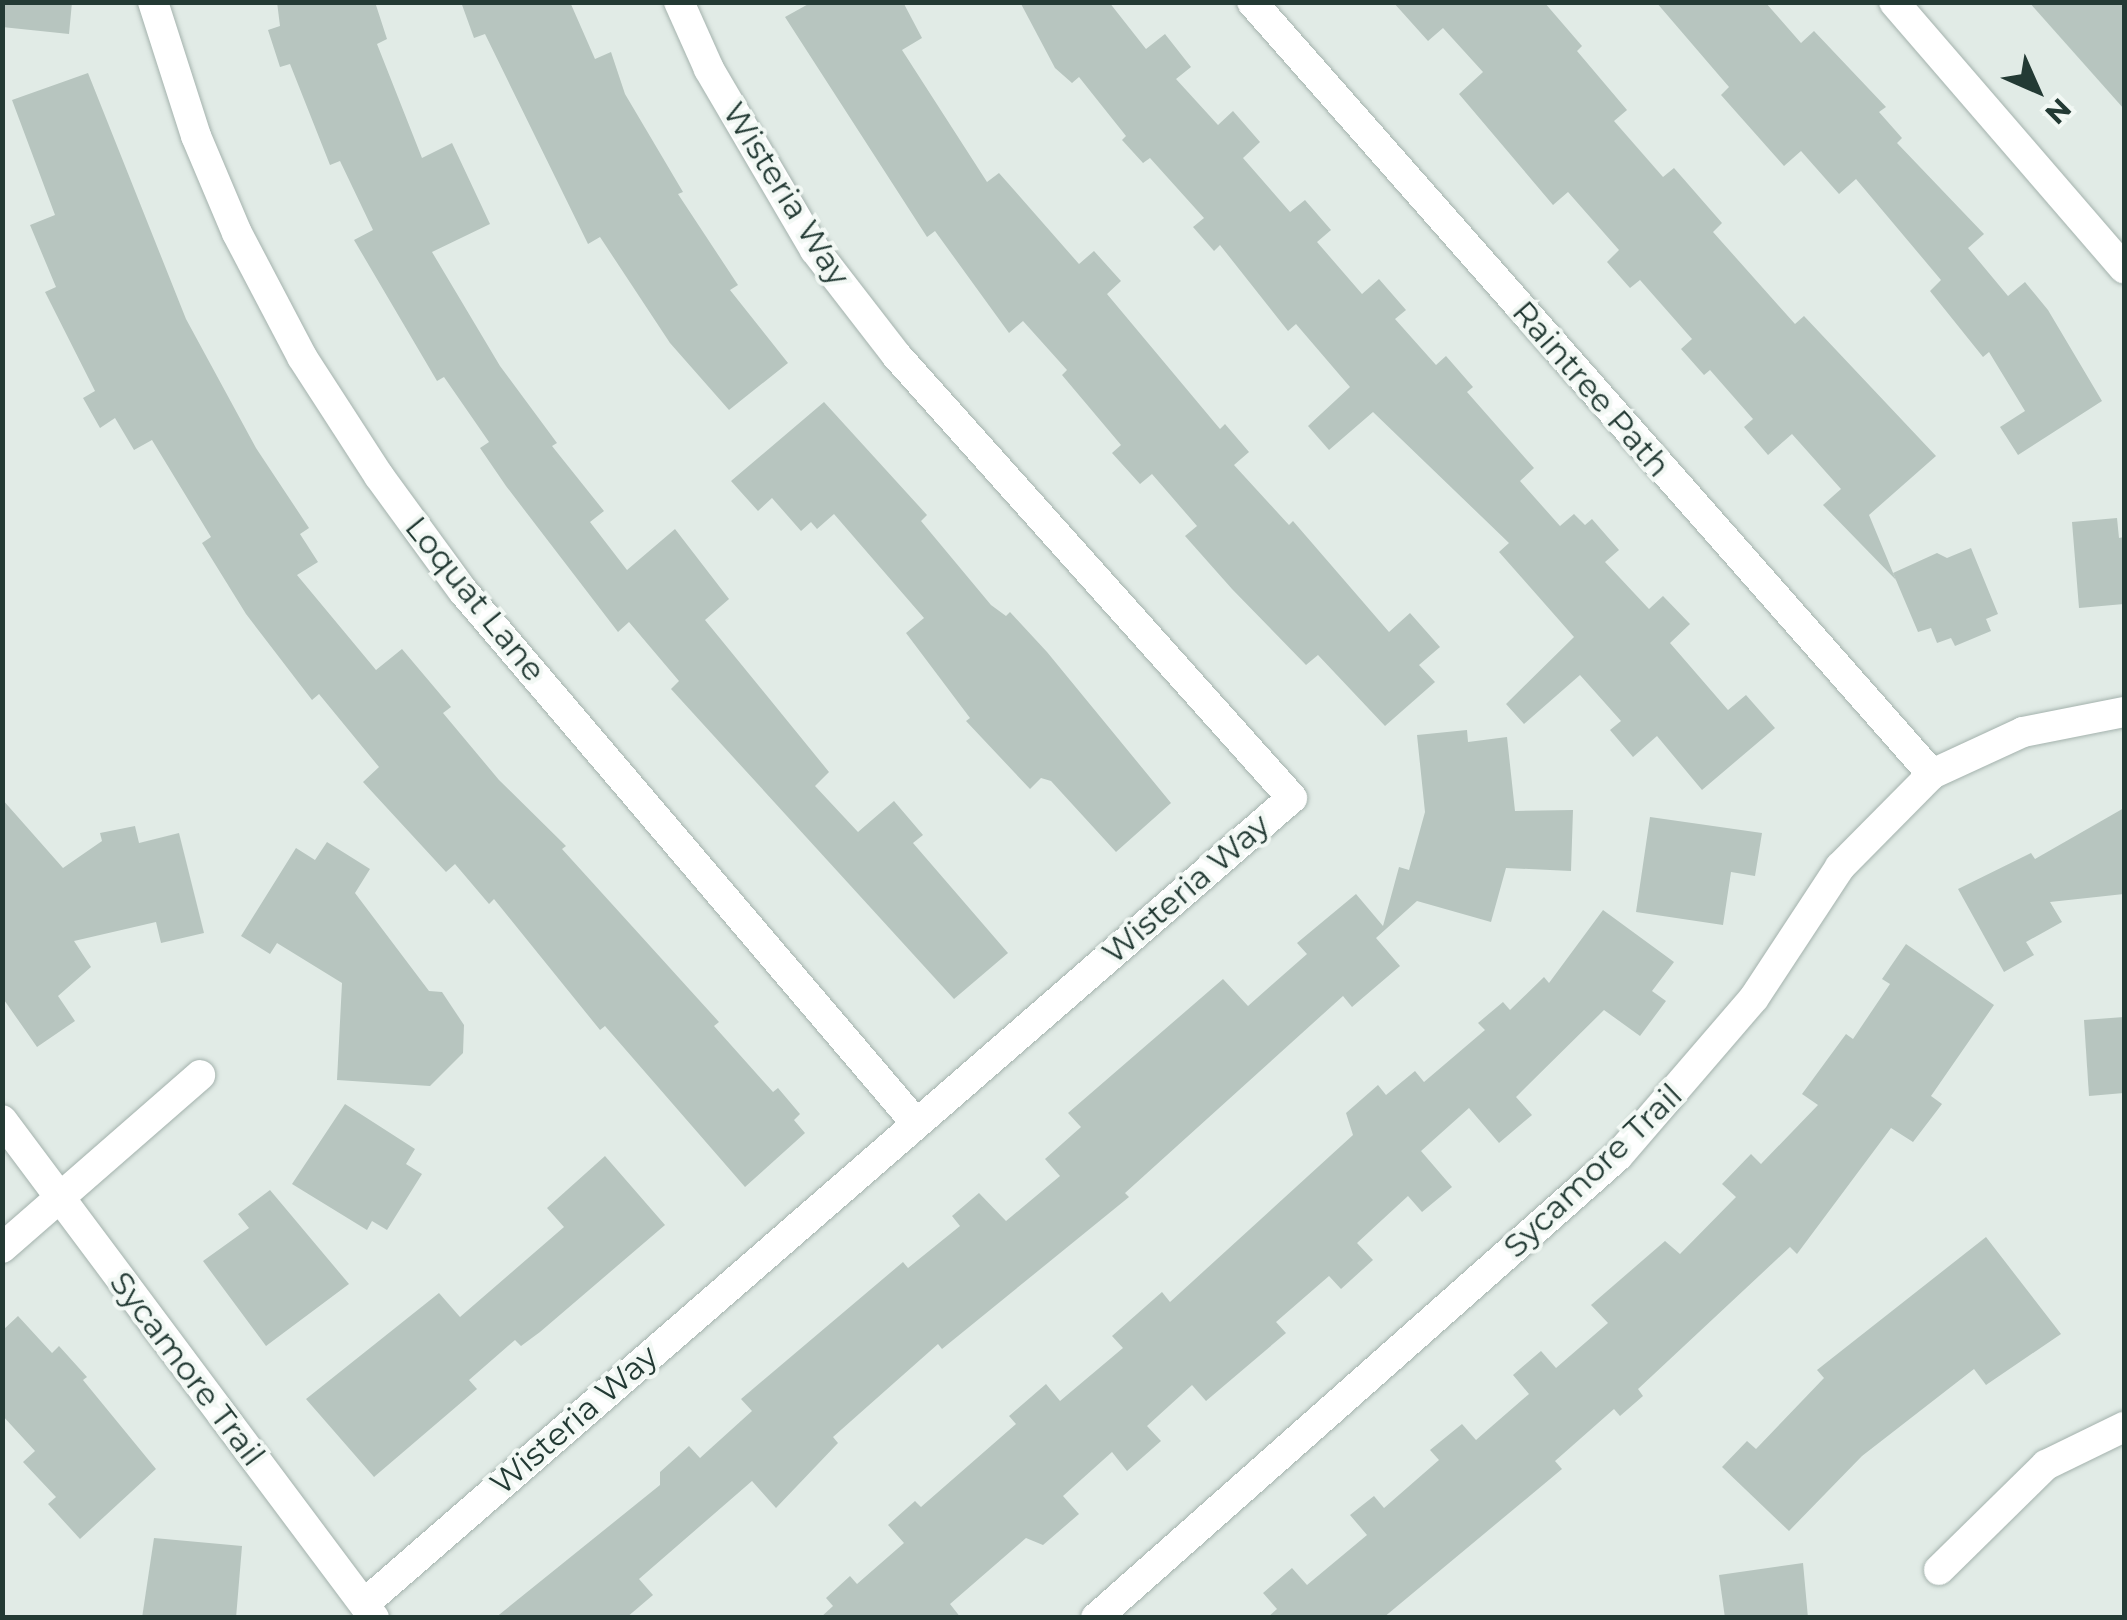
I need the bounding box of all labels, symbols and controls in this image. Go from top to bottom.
north arrow [1987,40,2087,140]
text: N [2038,91,2078,131]
street label: Wisteria Way [714,95,858,293]
street label: Raintree Path [1504,293,1678,485]
street label: Loquat Lane [397,509,553,689]
street label: Wisteria Way [1095,806,1277,972]
street label: Sycamore Trail [1496,1076,1690,1266]
street label: Sycamore Trail [102,1264,272,1474]
street label: Wisteria Way [483,1337,665,1503]

